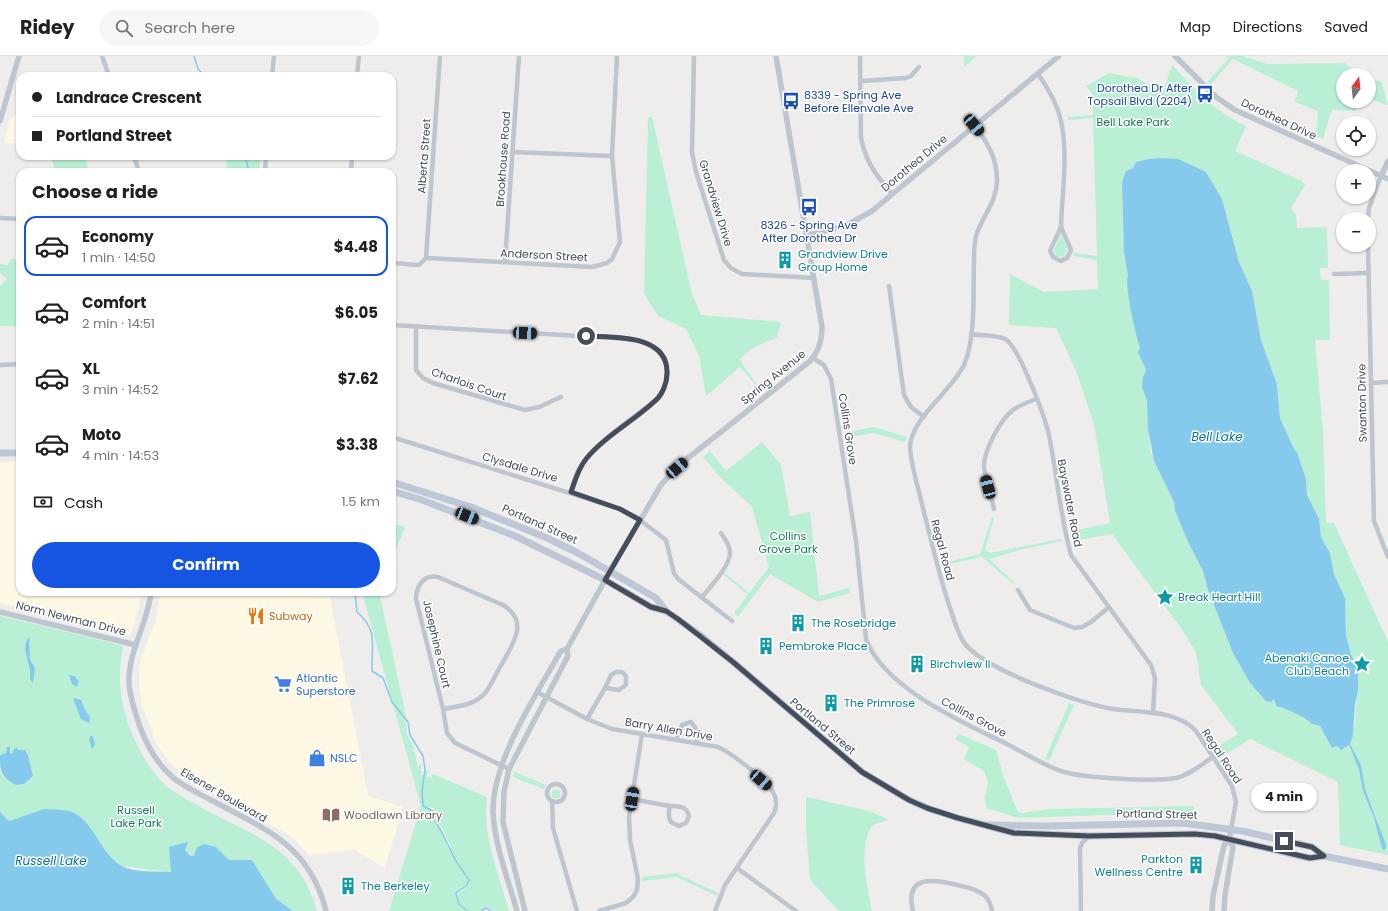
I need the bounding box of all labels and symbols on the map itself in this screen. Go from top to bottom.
north arrow [1336,68,1376,108]
place label: Dorothea Dr After Topsail Blvd (2204) [1088,80,1192,109]
bus stop icon: Dorothea Dr After Topsail Blvd (2204) [1195,84,1215,104]
place label: 8339 - Spring Ave Before Ellenvale Ave [804,87,914,116]
bus stop icon: 8339 - Spring Ave Before Ellenvale Ave [781,91,801,111]
street label: Dorothea Drive [1239,94,1320,144]
street label: Brookhouse Road [492,111,514,207]
car [962,112,986,138]
park label: Bell Lake Park [1096,114,1170,130]
street label: Alberta Street [413,118,435,194]
street label: Dorothea Drive [878,130,951,195]
street label: Grandview Drive [695,158,737,248]
bus stop icon: 8326 - Spring Ave After Dorothea Dr [799,197,819,217]
place label: 8326 - Spring Ave After Dorothea Dr [760,217,858,246]
street label: Anderson Street [500,245,588,265]
place label: Grandview Drive Group Home [798,246,888,275]
building icon: Grandview Drive Group Home [775,250,795,270]
car [513,326,537,340]
route start [577,327,595,345]
street label: Spring Avenue [737,346,809,408]
street label: Swanton Drive [1353,363,1371,442]
street label: Charlois Court [429,364,509,404]
street label: Collins Grove [834,392,862,466]
water label: Bell Lake [1191,428,1243,445]
street label: Clysdale Drive [480,448,560,486]
car [664,456,690,480]
street label: Bayswater Road [1054,458,1086,548]
car [979,474,997,500]
street label: Portland Street [500,500,580,548]
car [454,506,480,526]
street label: Regal Road [927,518,959,582]
park label: Collins Grove Park [758,528,818,557]
place icon: Break Heart Hill [1155,587,1175,607]
place label: Break Heart Hill [1178,589,1260,605]
street label: Norm Newman Drive [14,597,128,639]
street label: Josephine Court [419,598,455,690]
restaurant icon: Subway [246,606,266,626]
place label: Subway [269,608,313,624]
building icon: The Rosebridge [788,613,808,633]
place label: The Rosebridge [811,615,896,631]
building icon: Pembroke Place [756,636,776,656]
place label: Pembroke Place [779,638,868,654]
place label: Abenaki Canoe Club Beach [1265,650,1349,679]
building icon: Birchview II [907,654,927,674]
place icon: Abenaki Canoe Club Beach [1352,654,1372,674]
place label: Birchview II [930,656,990,672]
place label: Atlantic Superstore [296,670,356,699]
supermarket icon: Atlantic Superstore [273,674,293,694]
building icon: The Primrose [821,693,841,713]
street label: Collins Grove [938,693,1010,741]
street label: Portland Street [787,694,859,758]
place label: The Primrose [844,695,915,711]
street label: Barry Allen Drive [624,713,714,745]
street label: Regal Road [1198,725,1246,787]
shop icon: NSLC [307,748,327,768]
place label: NSLC [330,750,357,766]
street label: Eisener Boulevard [178,764,270,826]
car [748,768,774,792]
callout: 4 min [1251,783,1317,811]
car [624,786,640,812]
park label: Russell Lake Park [110,802,162,831]
library icon: Woodlawn Library [321,805,341,825]
street label: Portland Street [1116,805,1198,823]
place label: Woodlawn Library [344,807,443,823]
route end [1275,832,1293,850]
place label: Parkton Wellness Centre [1094,851,1183,880]
water label: Russell Lake [15,852,87,869]
building icon: Parkton Wellness Centre [1186,855,1206,875]
building icon: The Berkeley [338,876,358,896]
place label: The Berkeley [361,878,430,894]

